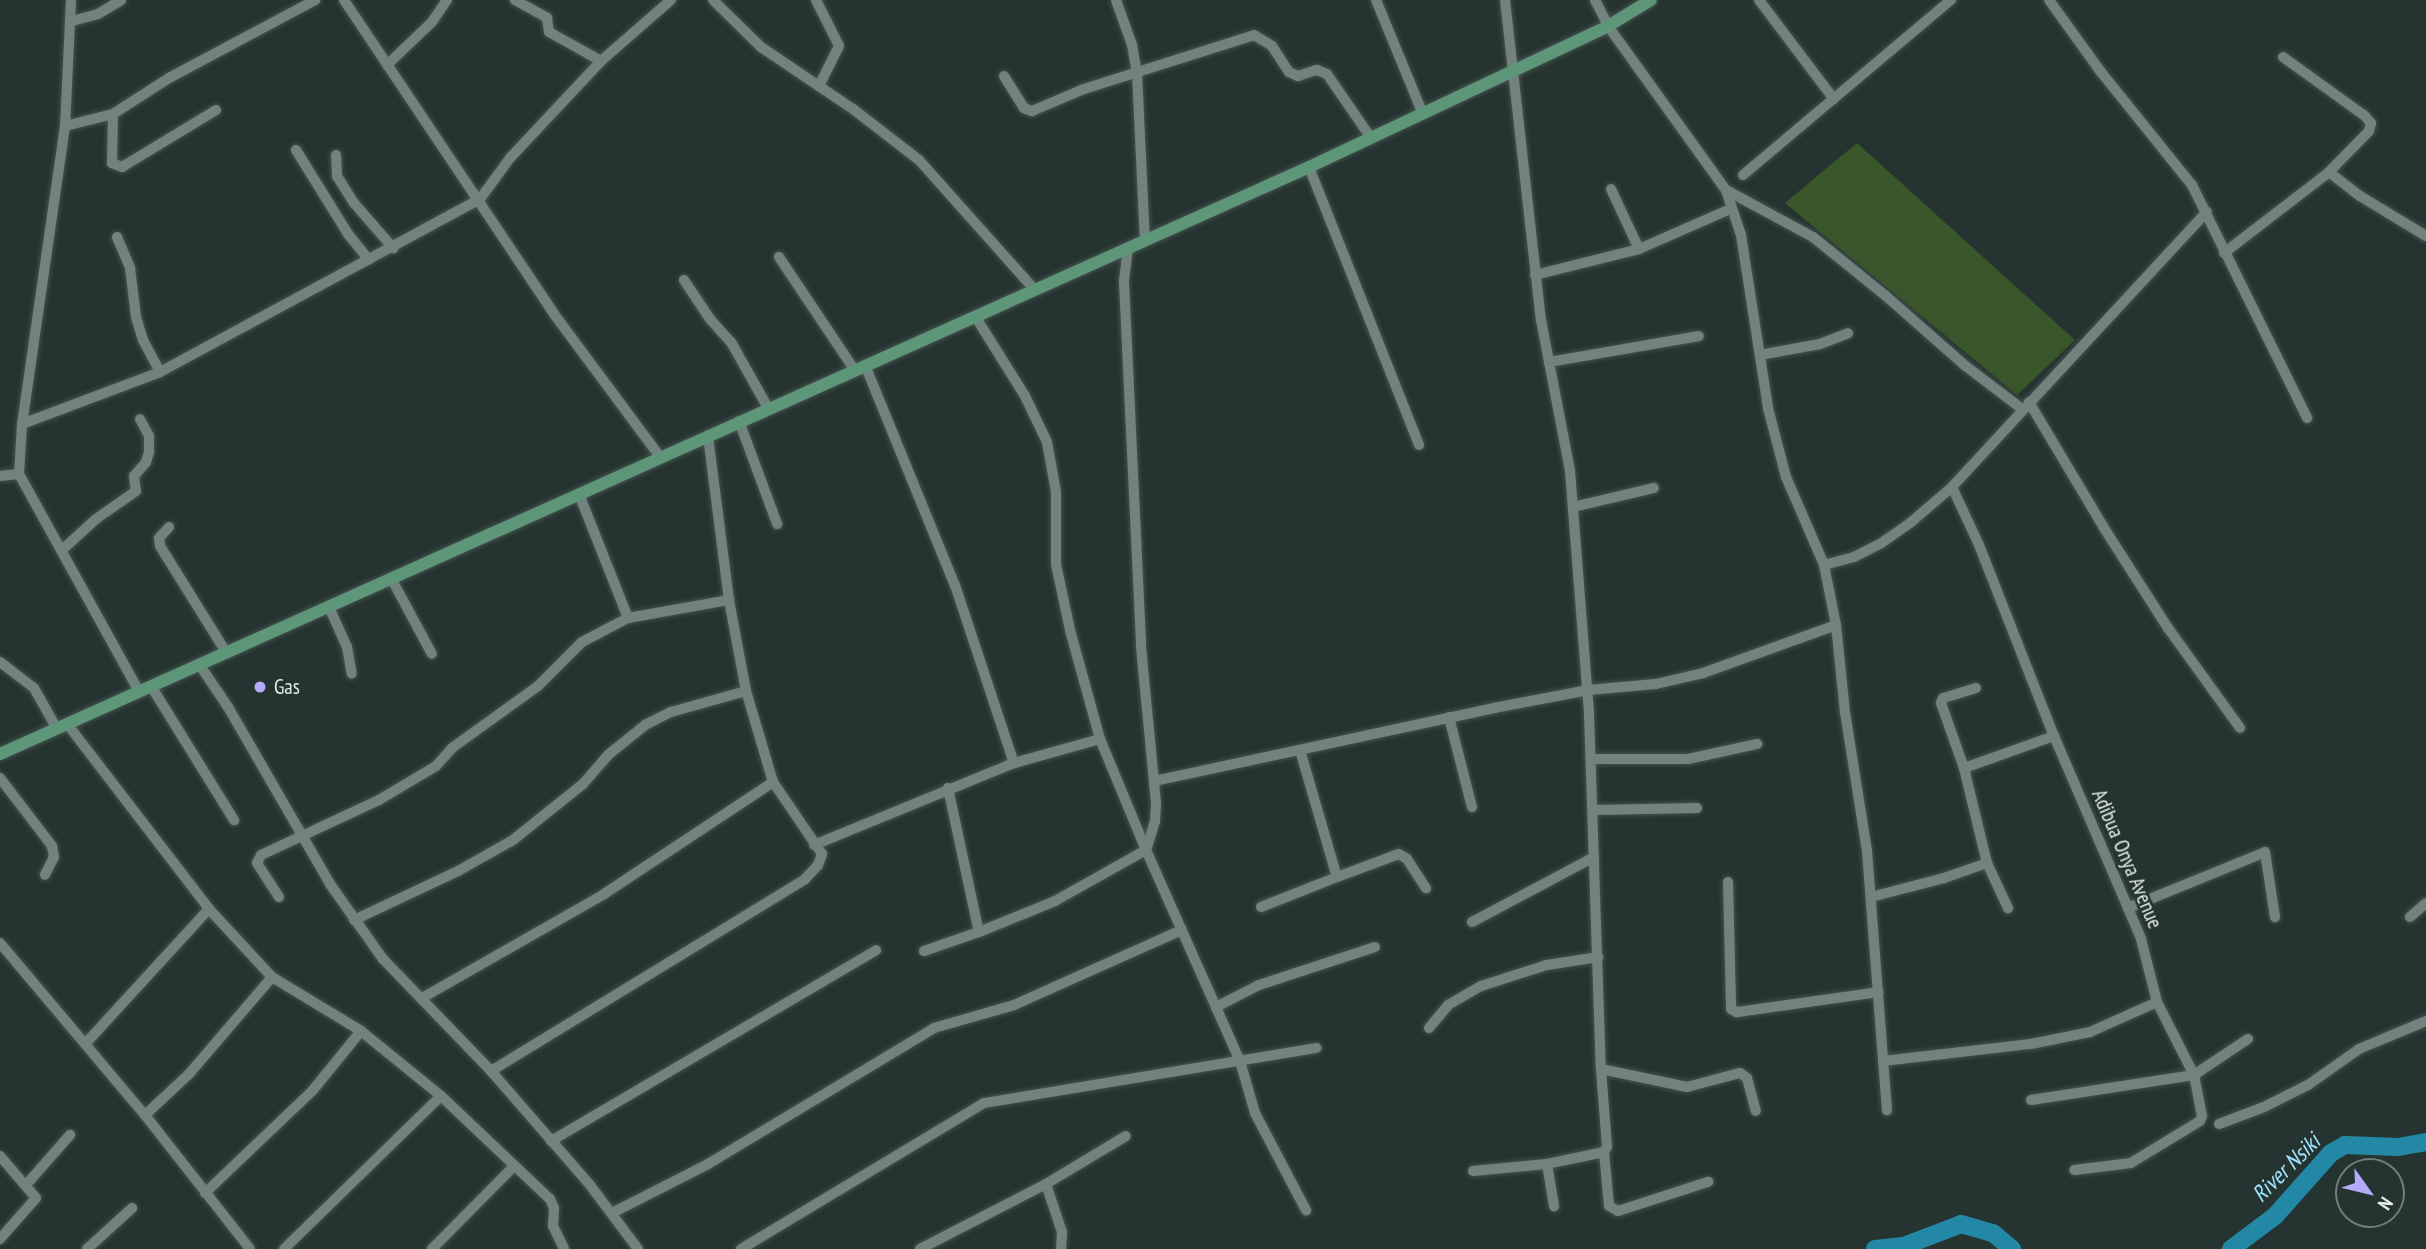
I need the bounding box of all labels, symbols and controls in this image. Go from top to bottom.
place label: Gas [274,674,300,700]
marker: Gas [252,679,268,695]
street label: Adibua Onya Avenue [2086,785,2168,933]
water label: River Nsiki [2246,1128,2326,1208]
north arrow [2335,1158,2405,1228]
text: N [2373,1193,2399,1215]

